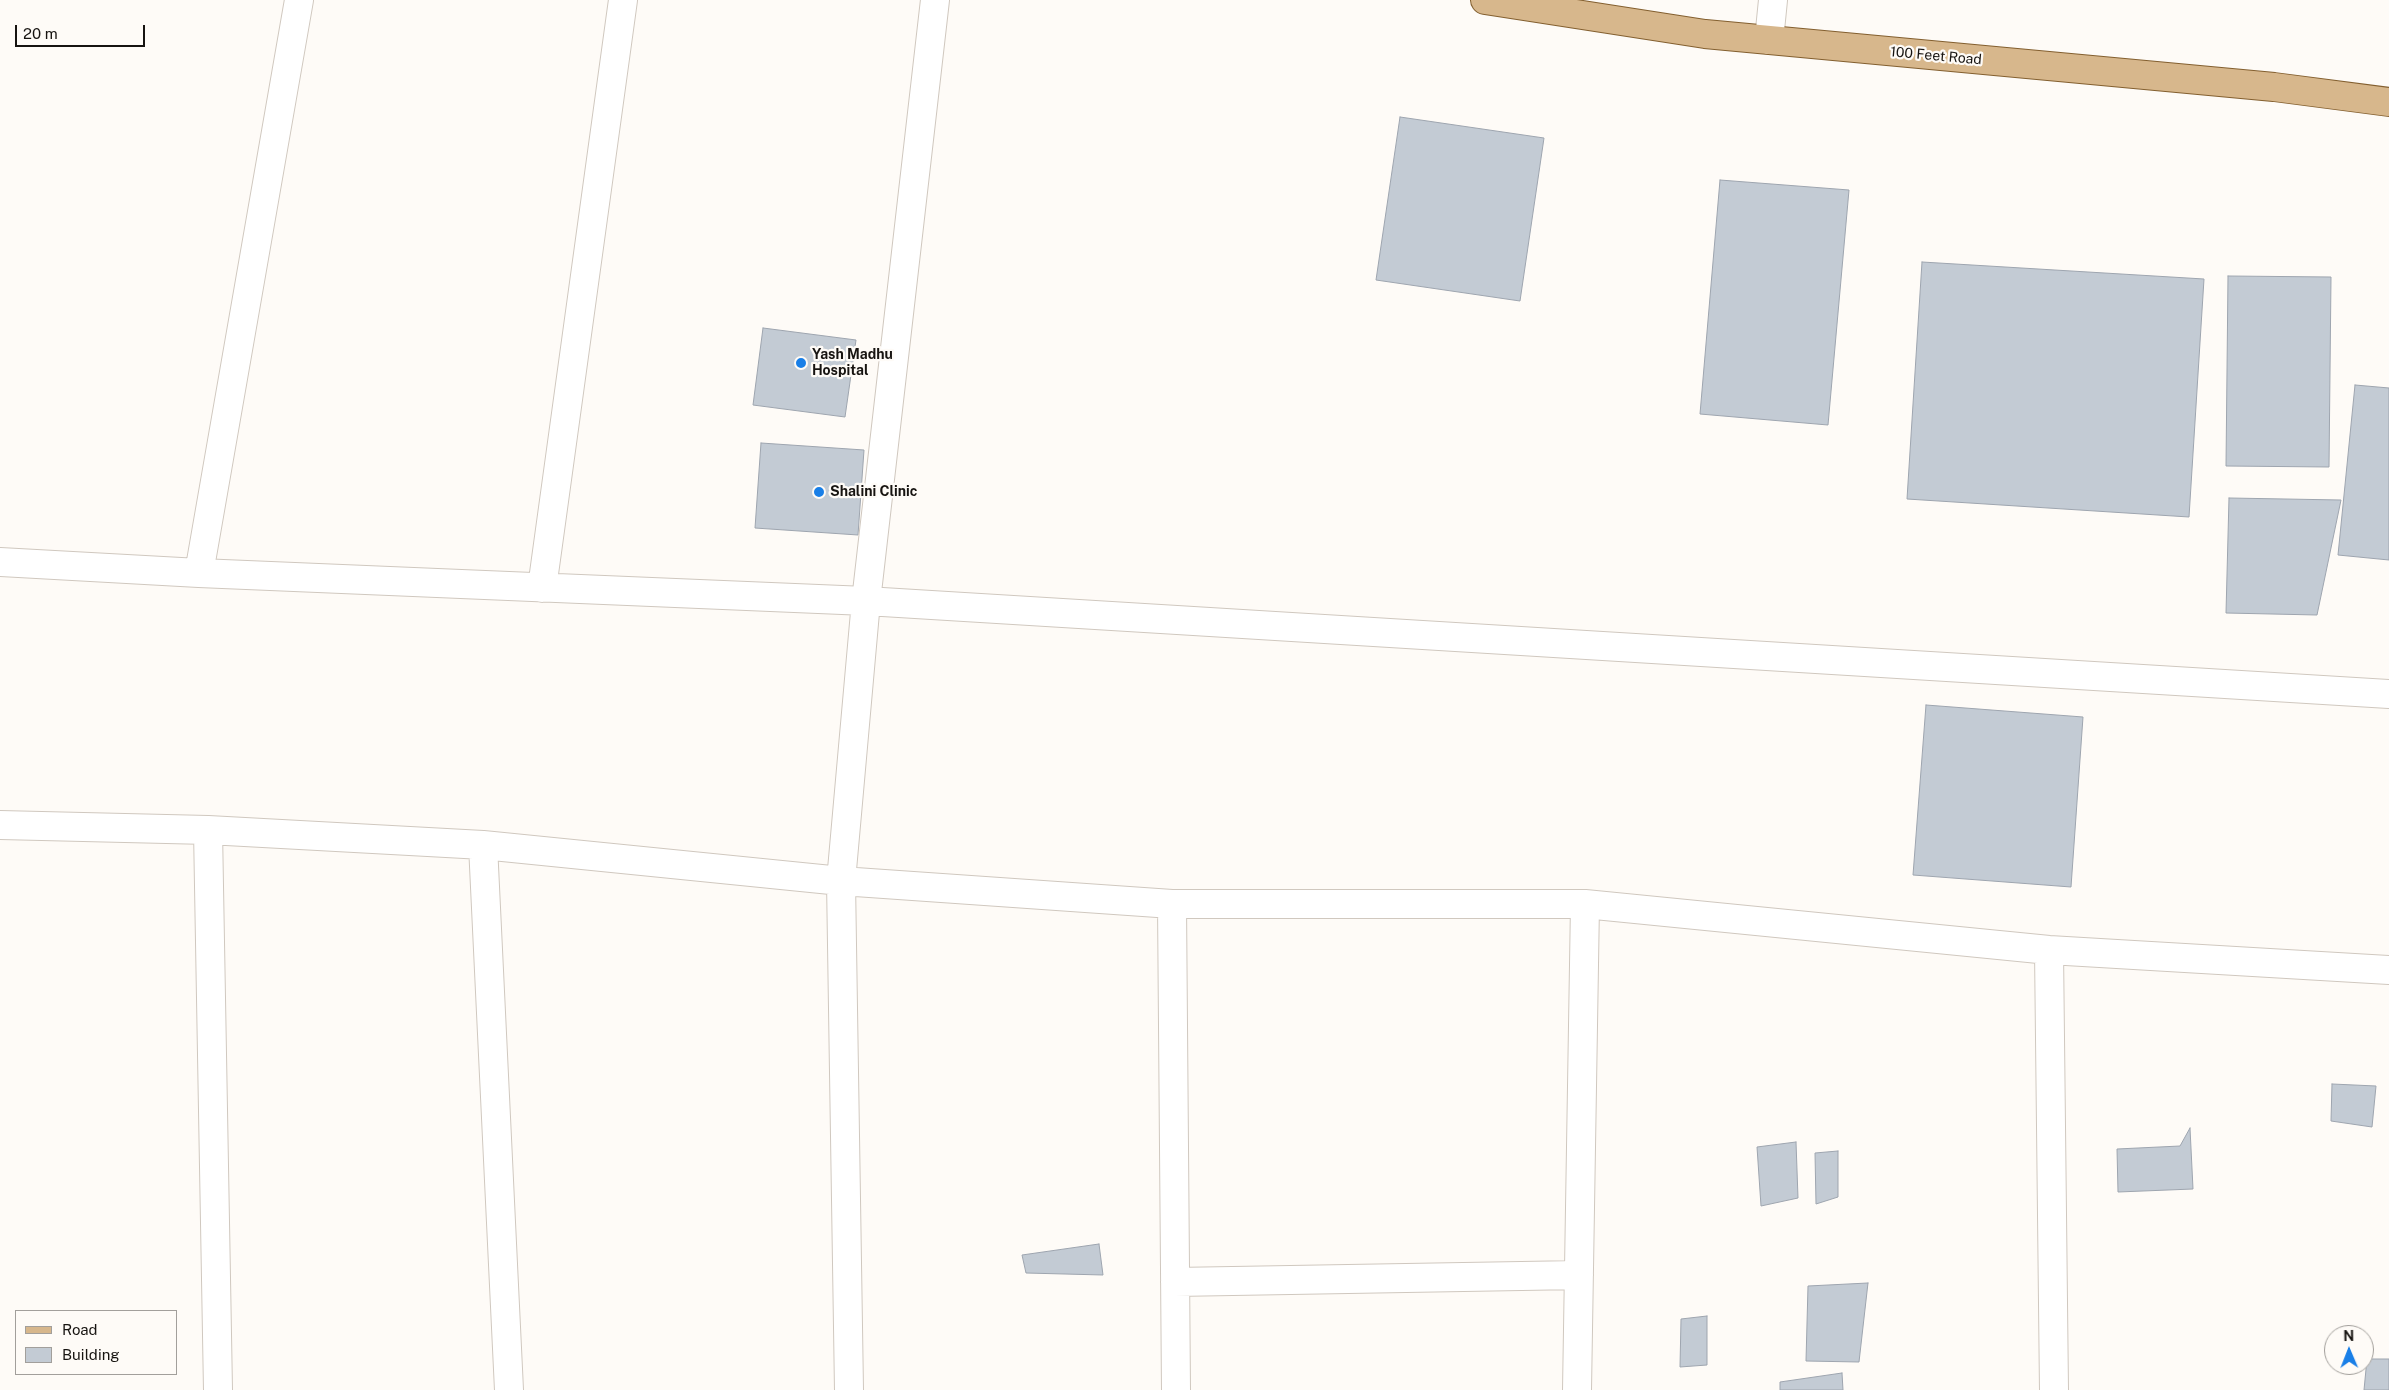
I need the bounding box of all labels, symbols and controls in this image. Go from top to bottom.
scale bar [18,15,148,47]
text: 20 m [23,25,58,42]
street label: 100 Feet Road [1890,44,1982,68]
place label: Yash Madhu Hospital [812,347,893,380]
marker: Yash Madhu Hospital [794,356,808,370]
place label: Shalini Clinic [830,484,917,500]
marker: Shalini Clinic [812,485,826,499]
legend [15,1310,178,1375]
text: Road [62,1321,98,1338]
north arrow [2324,1325,2374,1375]
text: N [2343,1328,2354,1344]
text: Building [62,1346,120,1363]

